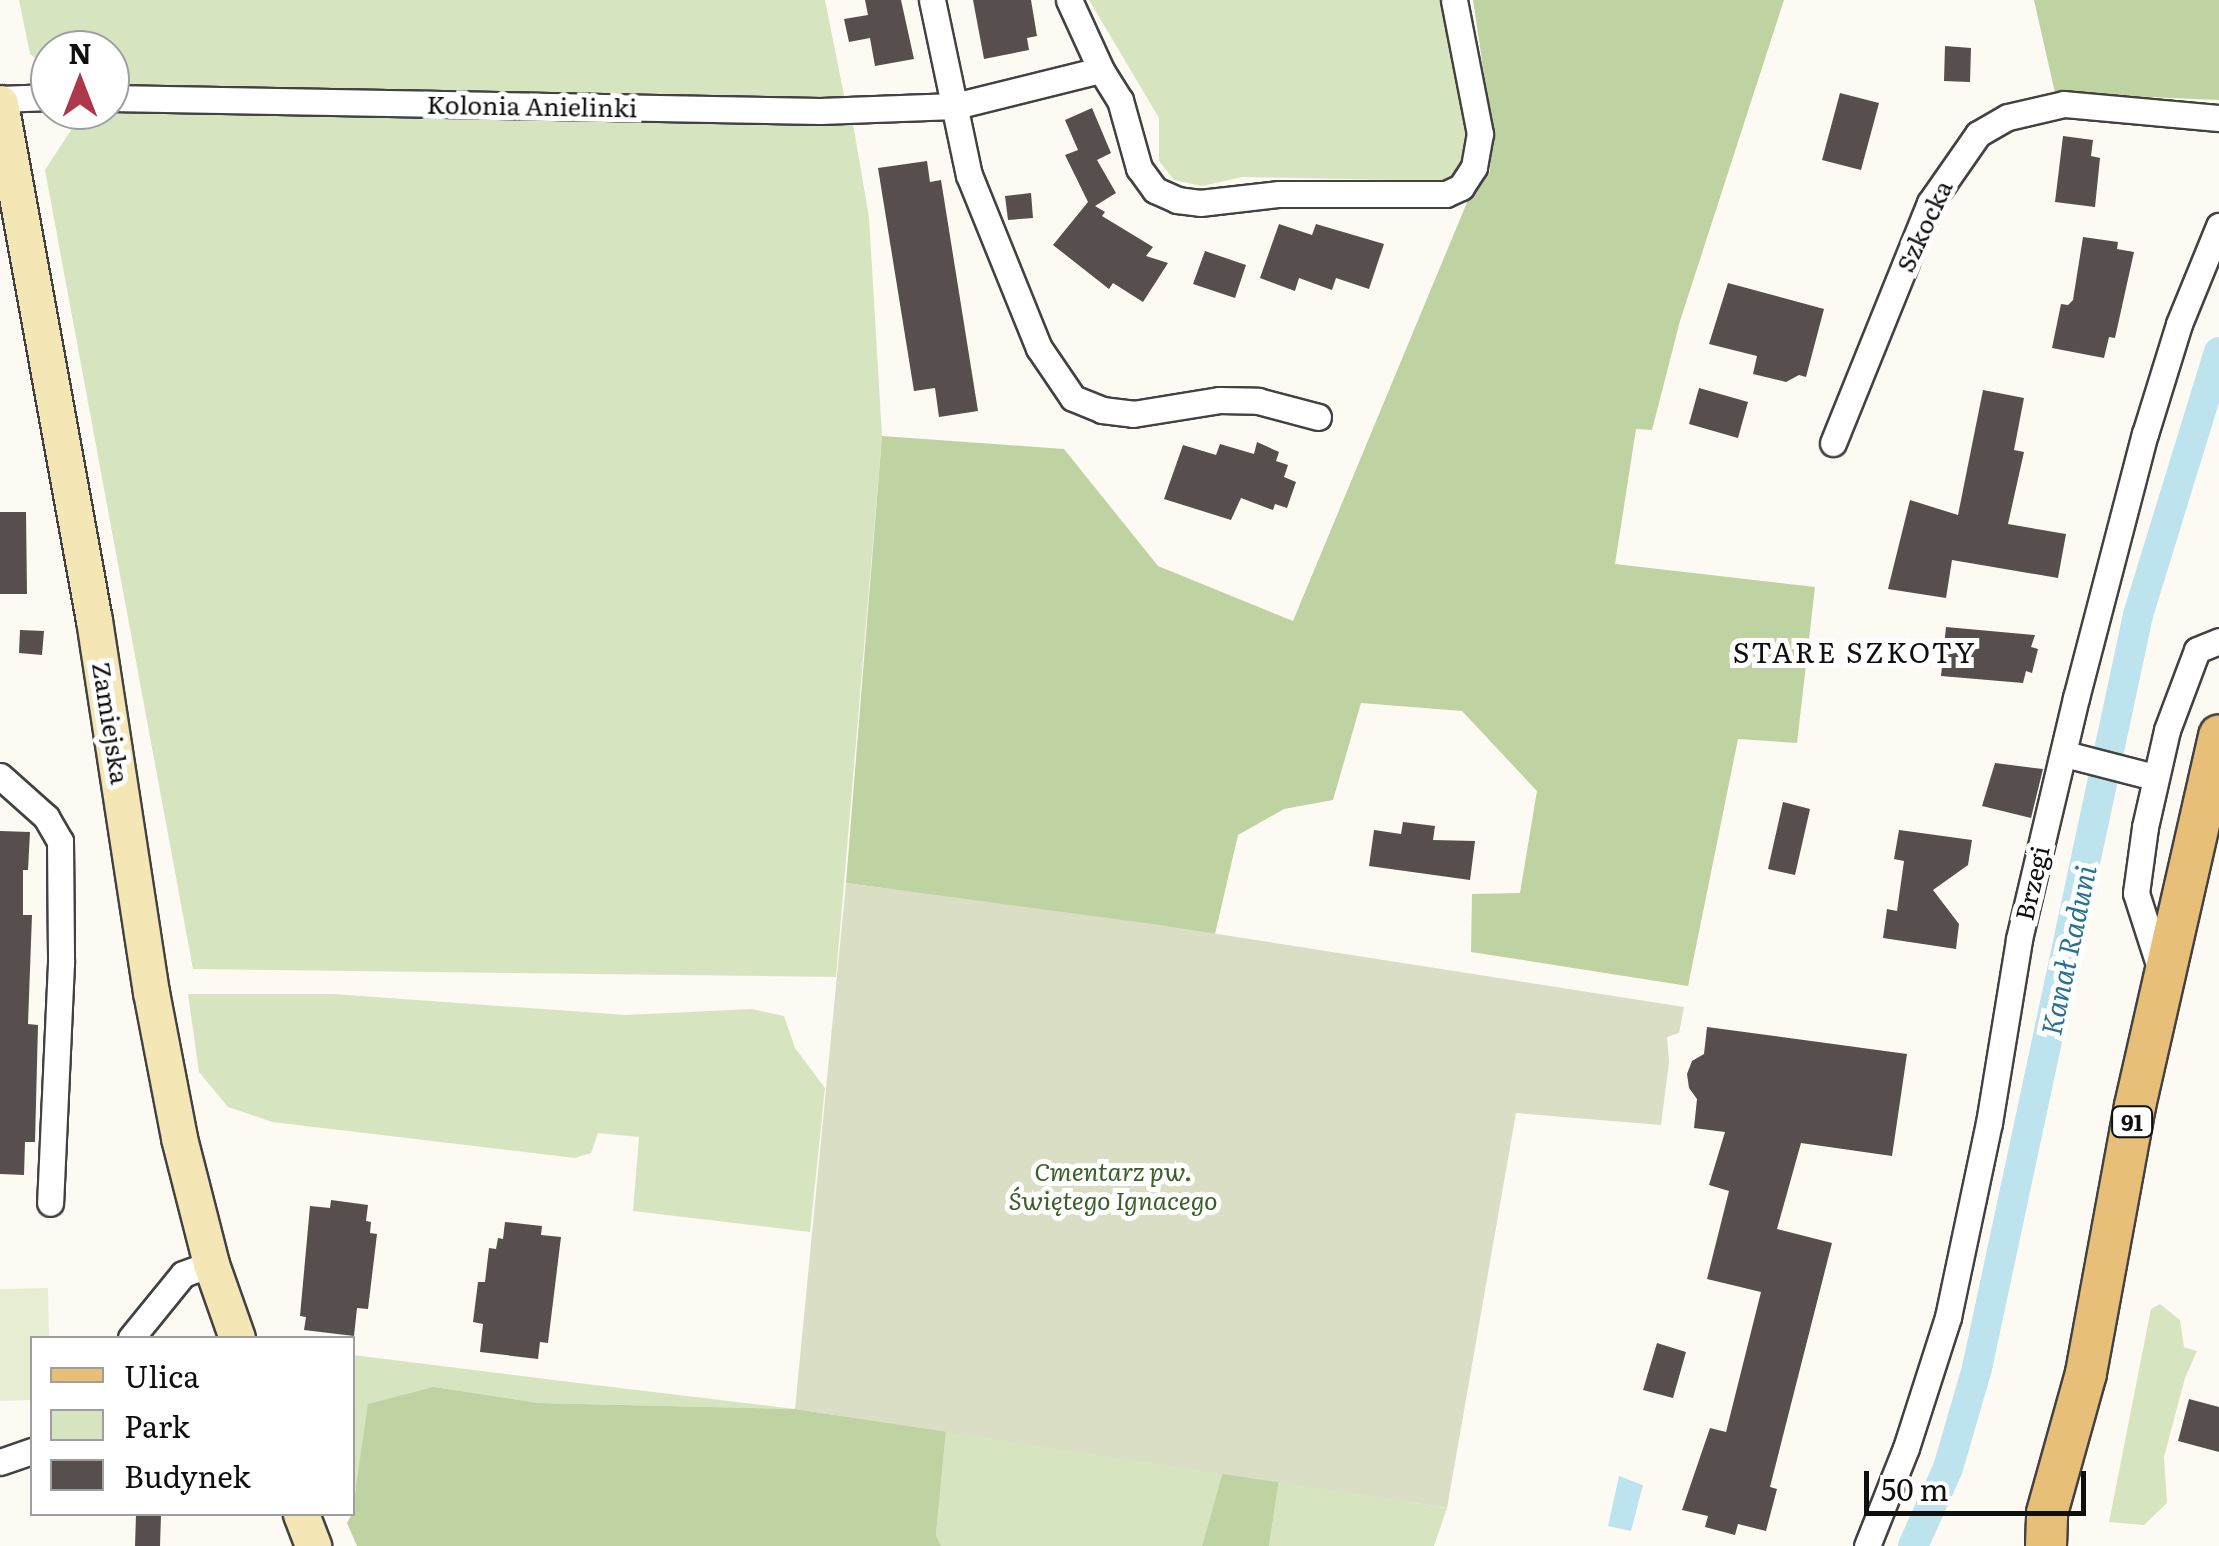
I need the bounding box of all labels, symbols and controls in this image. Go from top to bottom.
north arrow [30,30,130,130]
text: N [68,31,92,73]
street label: Kolonia Anielinki [426,89,638,123]
street label: Szkocka [1890,175,1958,277]
district label: STARE SZKOTY [1733,634,1977,668]
street label: Zamiejska [87,660,135,786]
street label: Brzegi [2009,843,2055,923]
water label: Kanał Raduni [2033,862,2101,1038]
road number: 91 [2110,1105,2154,1139]
park label: Cmentarz pw. Świętego Ignacego [1009,1157,1217,1216]
legend [30,1336,355,1516]
text: Ulica [124,1353,199,1397]
text: Park [124,1403,190,1447]
scale bar [1869,1451,2092,1513]
text: Budynek [124,1453,251,1497]
text: 50 m [1881,1466,1949,1510]

